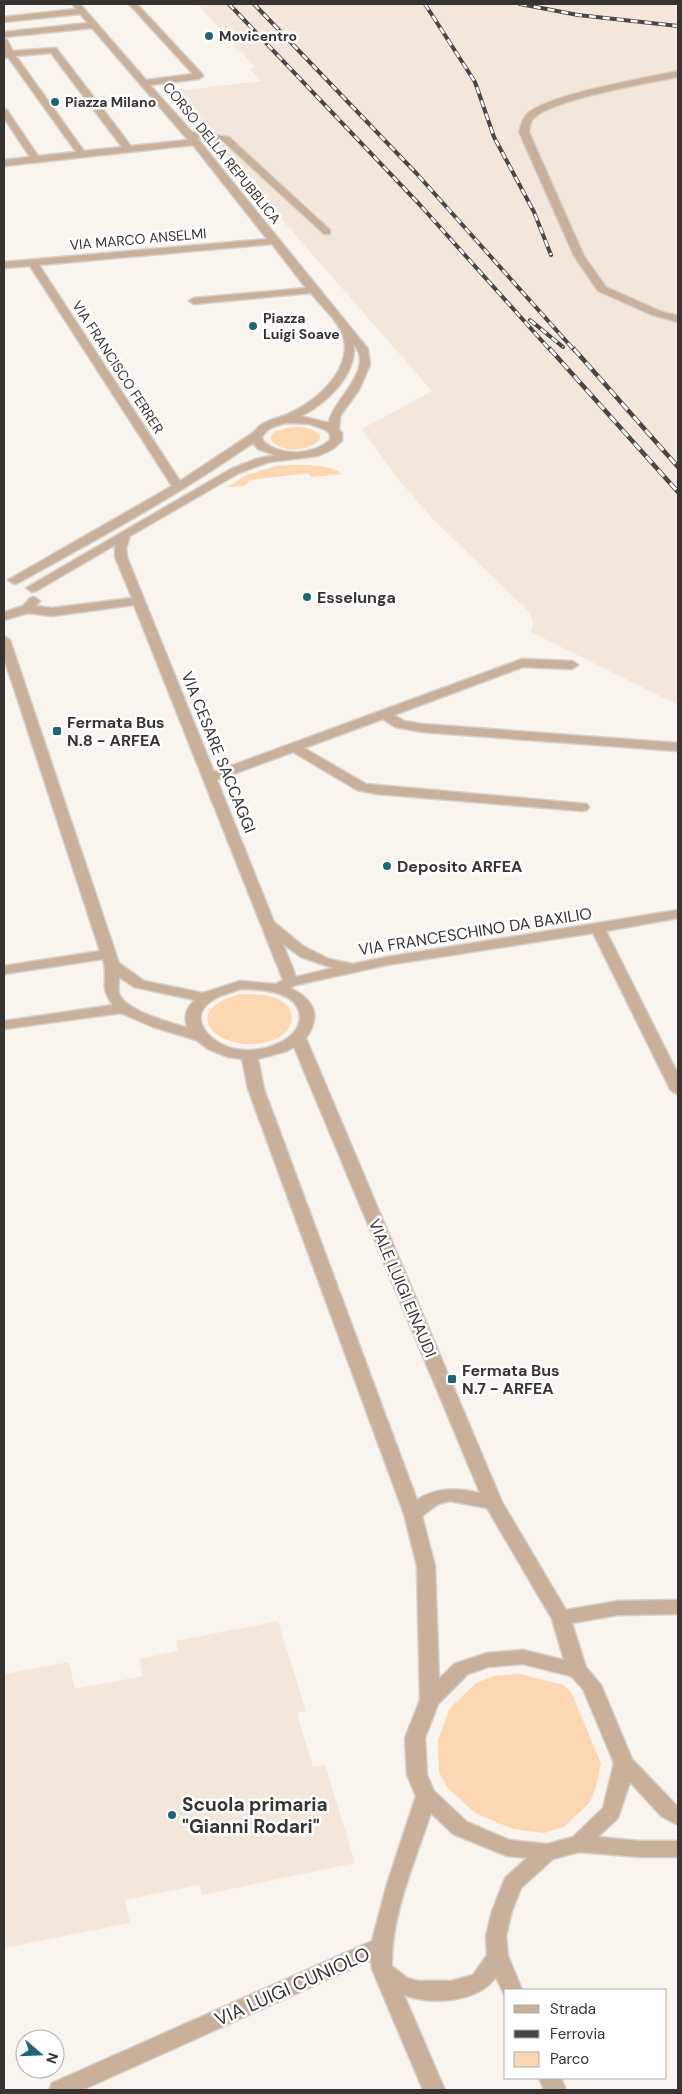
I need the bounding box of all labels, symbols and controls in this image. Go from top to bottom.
place label: Movicentro [219,27,297,45]
marker: Movicentro [203,30,215,42]
street label: CORSO DELLA REPUBBLICA [159,78,285,228]
place label: Piazza Milano [65,93,156,111]
marker: Piazza Milano [49,96,61,108]
street label: VIA MARCO ANSELMI [69,224,207,254]
street label: VIA FRANCISCO FERRER [68,297,168,437]
place label: Piazza Luigi Soave [263,309,340,343]
marker: Piazza Luigi Soave [247,320,259,332]
place label: Esselunga [317,587,396,608]
marker: Esselunga [301,591,313,603]
street label: VIA CESARE SACCAGGI [176,668,261,836]
place label: Fermata Bus N.8 - ARFEA [67,712,165,751]
marker: Fermata Bus N.8 - ARFEA [51,725,63,737]
place label: Deposito ARFEA [397,856,522,877]
marker: Deposito ARFEA [381,860,393,872]
street label: VIA FRANCESCHINO DA BAXILIO [357,903,593,960]
street label: VIALE LUIGI EINAUDI [364,1216,441,1361]
place label: Fermata Bus N.7 - ARFEA [462,1360,560,1399]
marker: Fermata Bus N.7 - ARFEA [446,1373,458,1385]
place label: Scuola primaria "Gianni Rodari" [182,1792,328,1839]
marker: Scuola primaria "Gianni Rodari" [166,1809,178,1821]
street label: VIA LUIGI CUNIOLO [211,1941,374,2032]
legend [504,1989,667,2079]
text: Strada [550,1999,596,2019]
text: Ferrovia [550,2024,605,2044]
north arrow [15,2029,65,2079]
text: Parco [550,2049,589,2069]
text: N [42,2050,62,2066]

